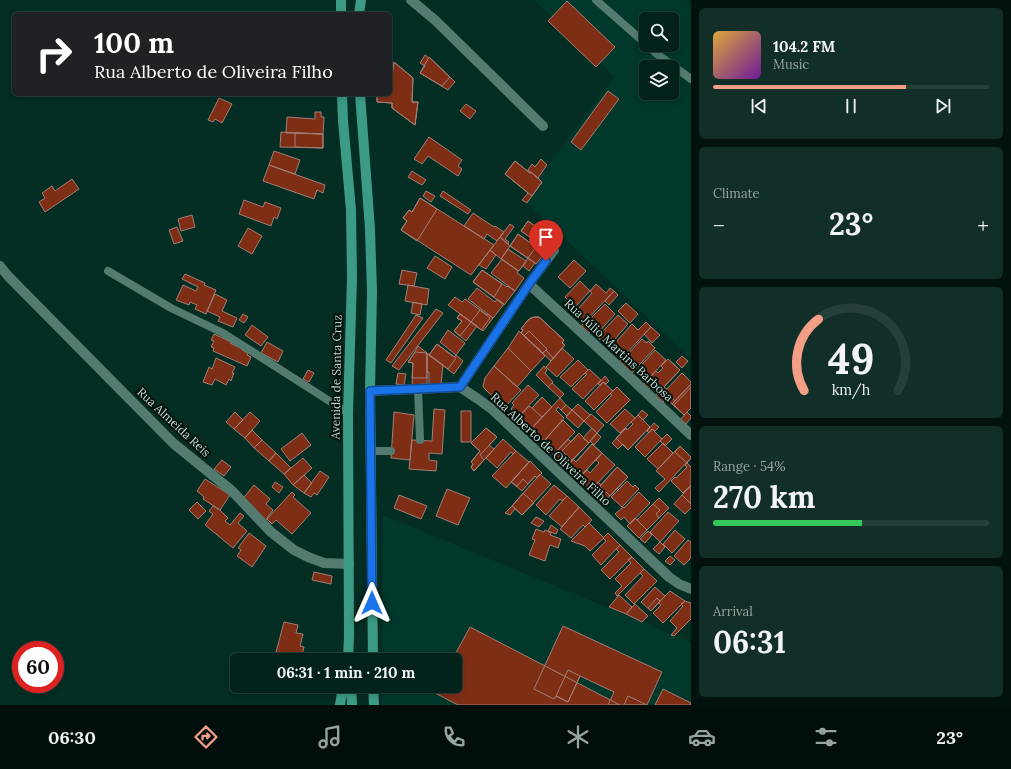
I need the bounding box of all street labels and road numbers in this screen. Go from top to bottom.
street label: Rua Júlio Martins Barbosa [561,296,677,404]
street label: Avenida de Santa Cruz [327,314,345,441]
street label: Rua Almeida Reis [134,384,214,460]
street label: Rua Alberto de Oliveira Filho [488,389,614,509]

